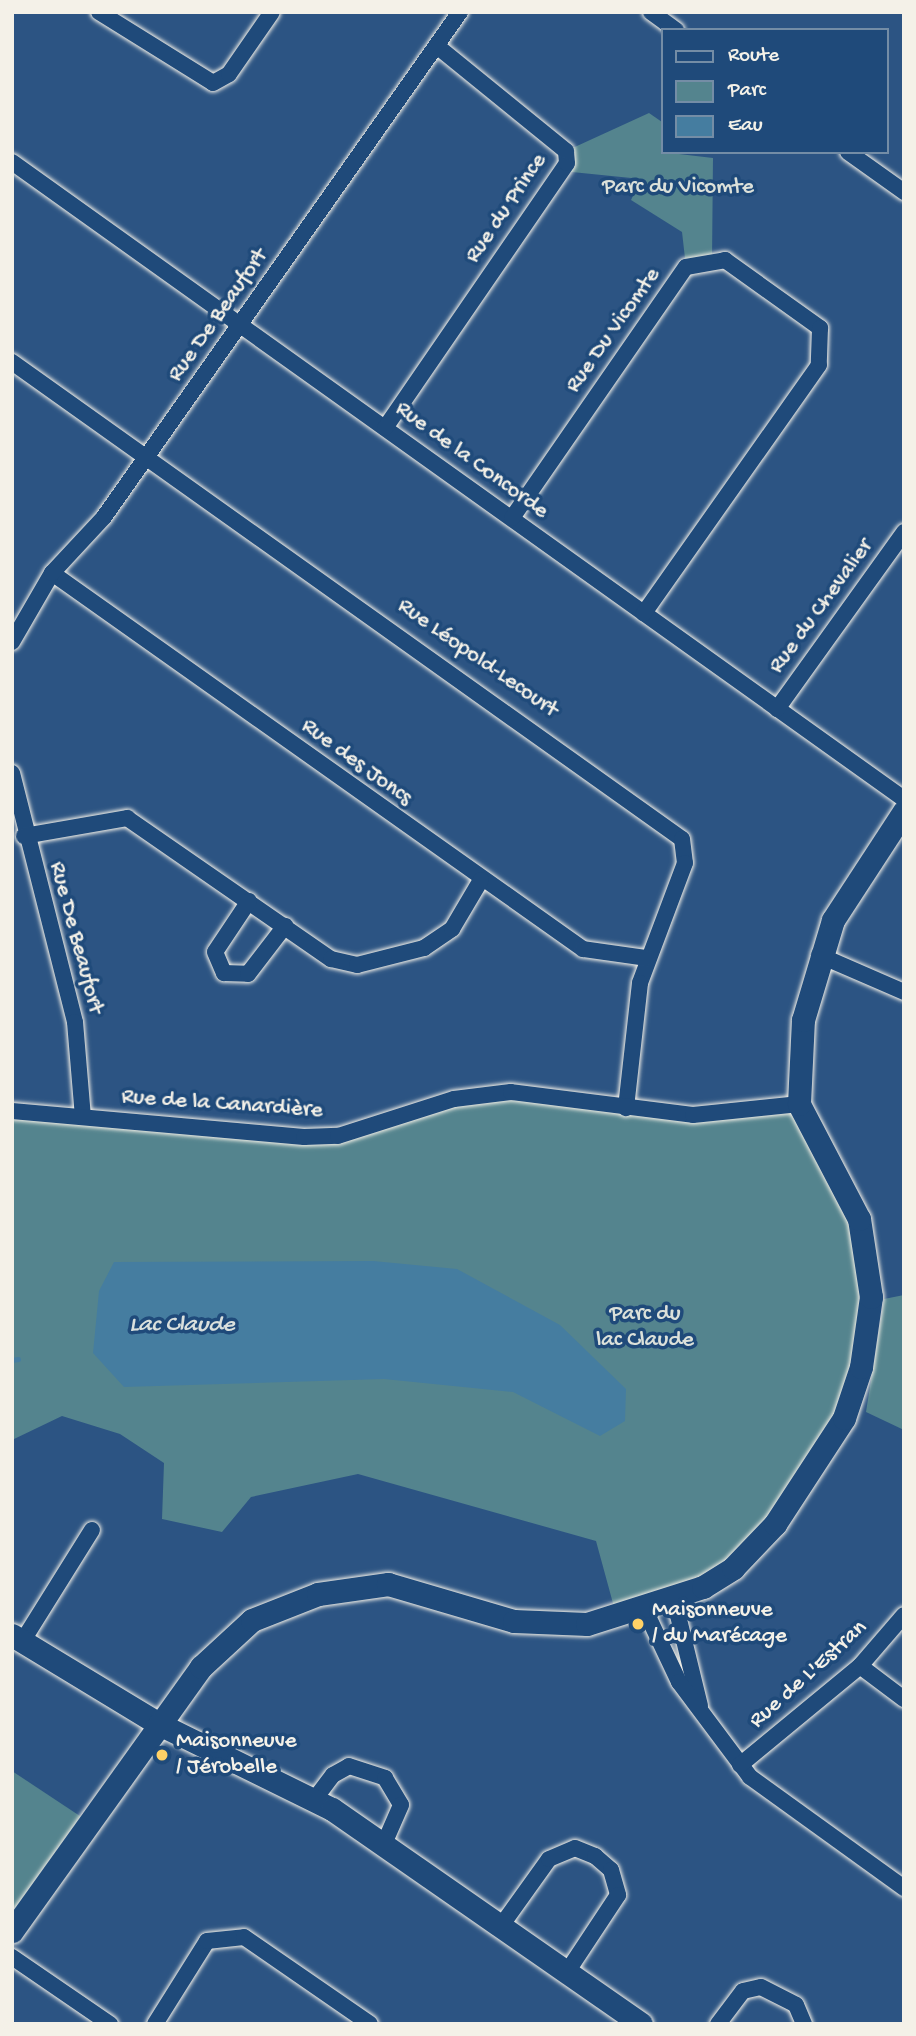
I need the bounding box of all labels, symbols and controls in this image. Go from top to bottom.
legend [660,28,888,154]
text: Route [728,44,779,69]
text: Parc [728,79,766,104]
text: Eau [728,114,763,139]
street label: Rue du Prince [460,149,554,269]
park label: Parc du Vicomte [602,174,754,202]
street label: Rue De Beaufort [163,244,275,388]
street label: Rue Du Vicomte [561,263,667,399]
street label: Rue de la Concorde [389,396,553,526]
street label: Rue du Chevalier [764,534,880,680]
street label: Rue Léopold-Lecourt [391,593,563,725]
street label: Rue des Joncs [295,713,417,813]
street label: Rue De Beaufort [41,859,109,1017]
street label: Rue de la Canardière [120,1084,324,1126]
park label: Parc du lac Claude [596,1301,694,1355]
water label: Lac Claude [129,1312,235,1340]
place label: Maisonneuve / du Marécage [652,1597,787,1651]
street label: Rue de L'Estran [744,1615,874,1735]
marker: Maisonneuve / du Marécage [630,1616,646,1632]
place label: Maisonneuve / Jérobelle [176,1728,297,1782]
marker: Maisonneuve / Jérobelle [154,1747,170,1763]

